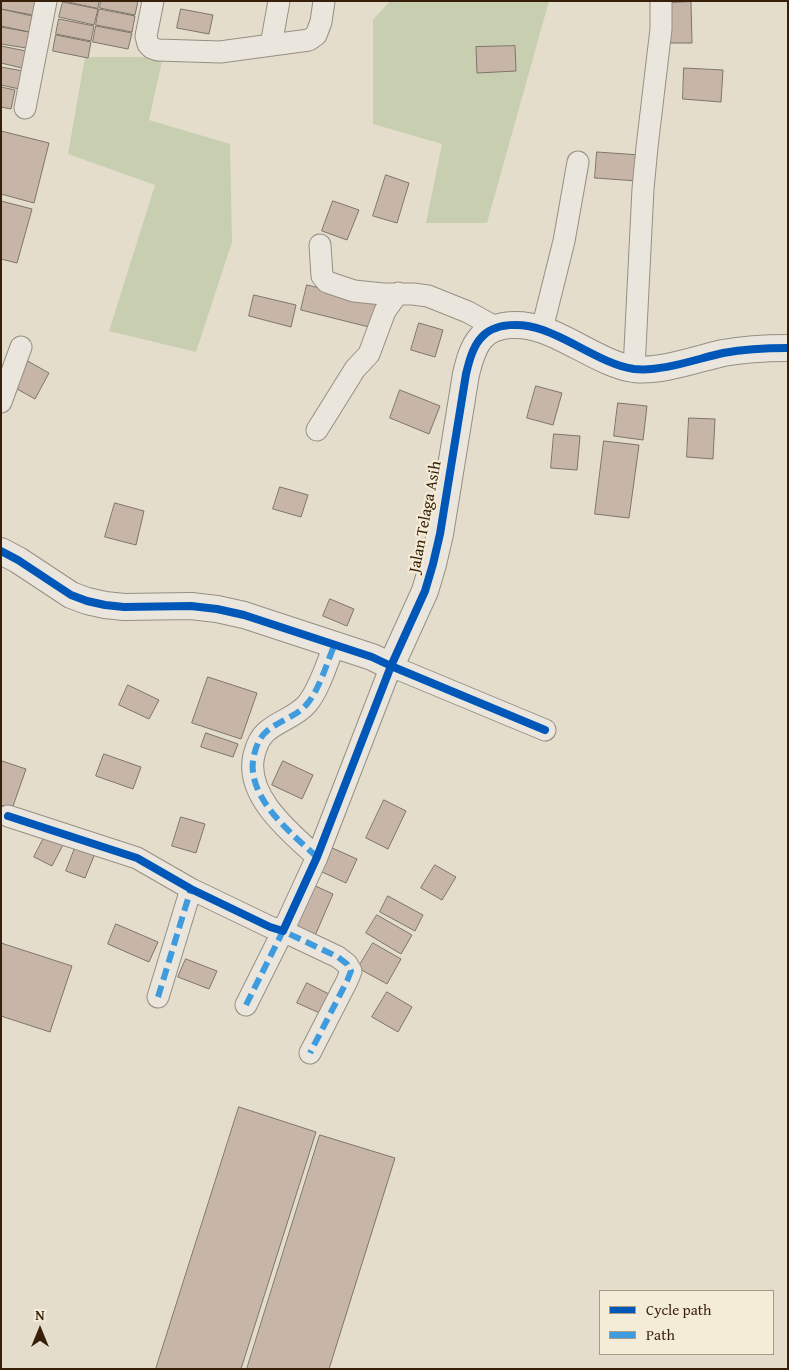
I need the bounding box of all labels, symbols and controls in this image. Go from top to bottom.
street label: Jalan Telaga Asih [406,459,446,575]
legend [599,1290,774,1355]
text: Cycle path [646,1299,712,1320]
north arrow [15,1305,65,1355]
text: N [35,1305,45,1325]
text: Path [646,1324,675,1345]

